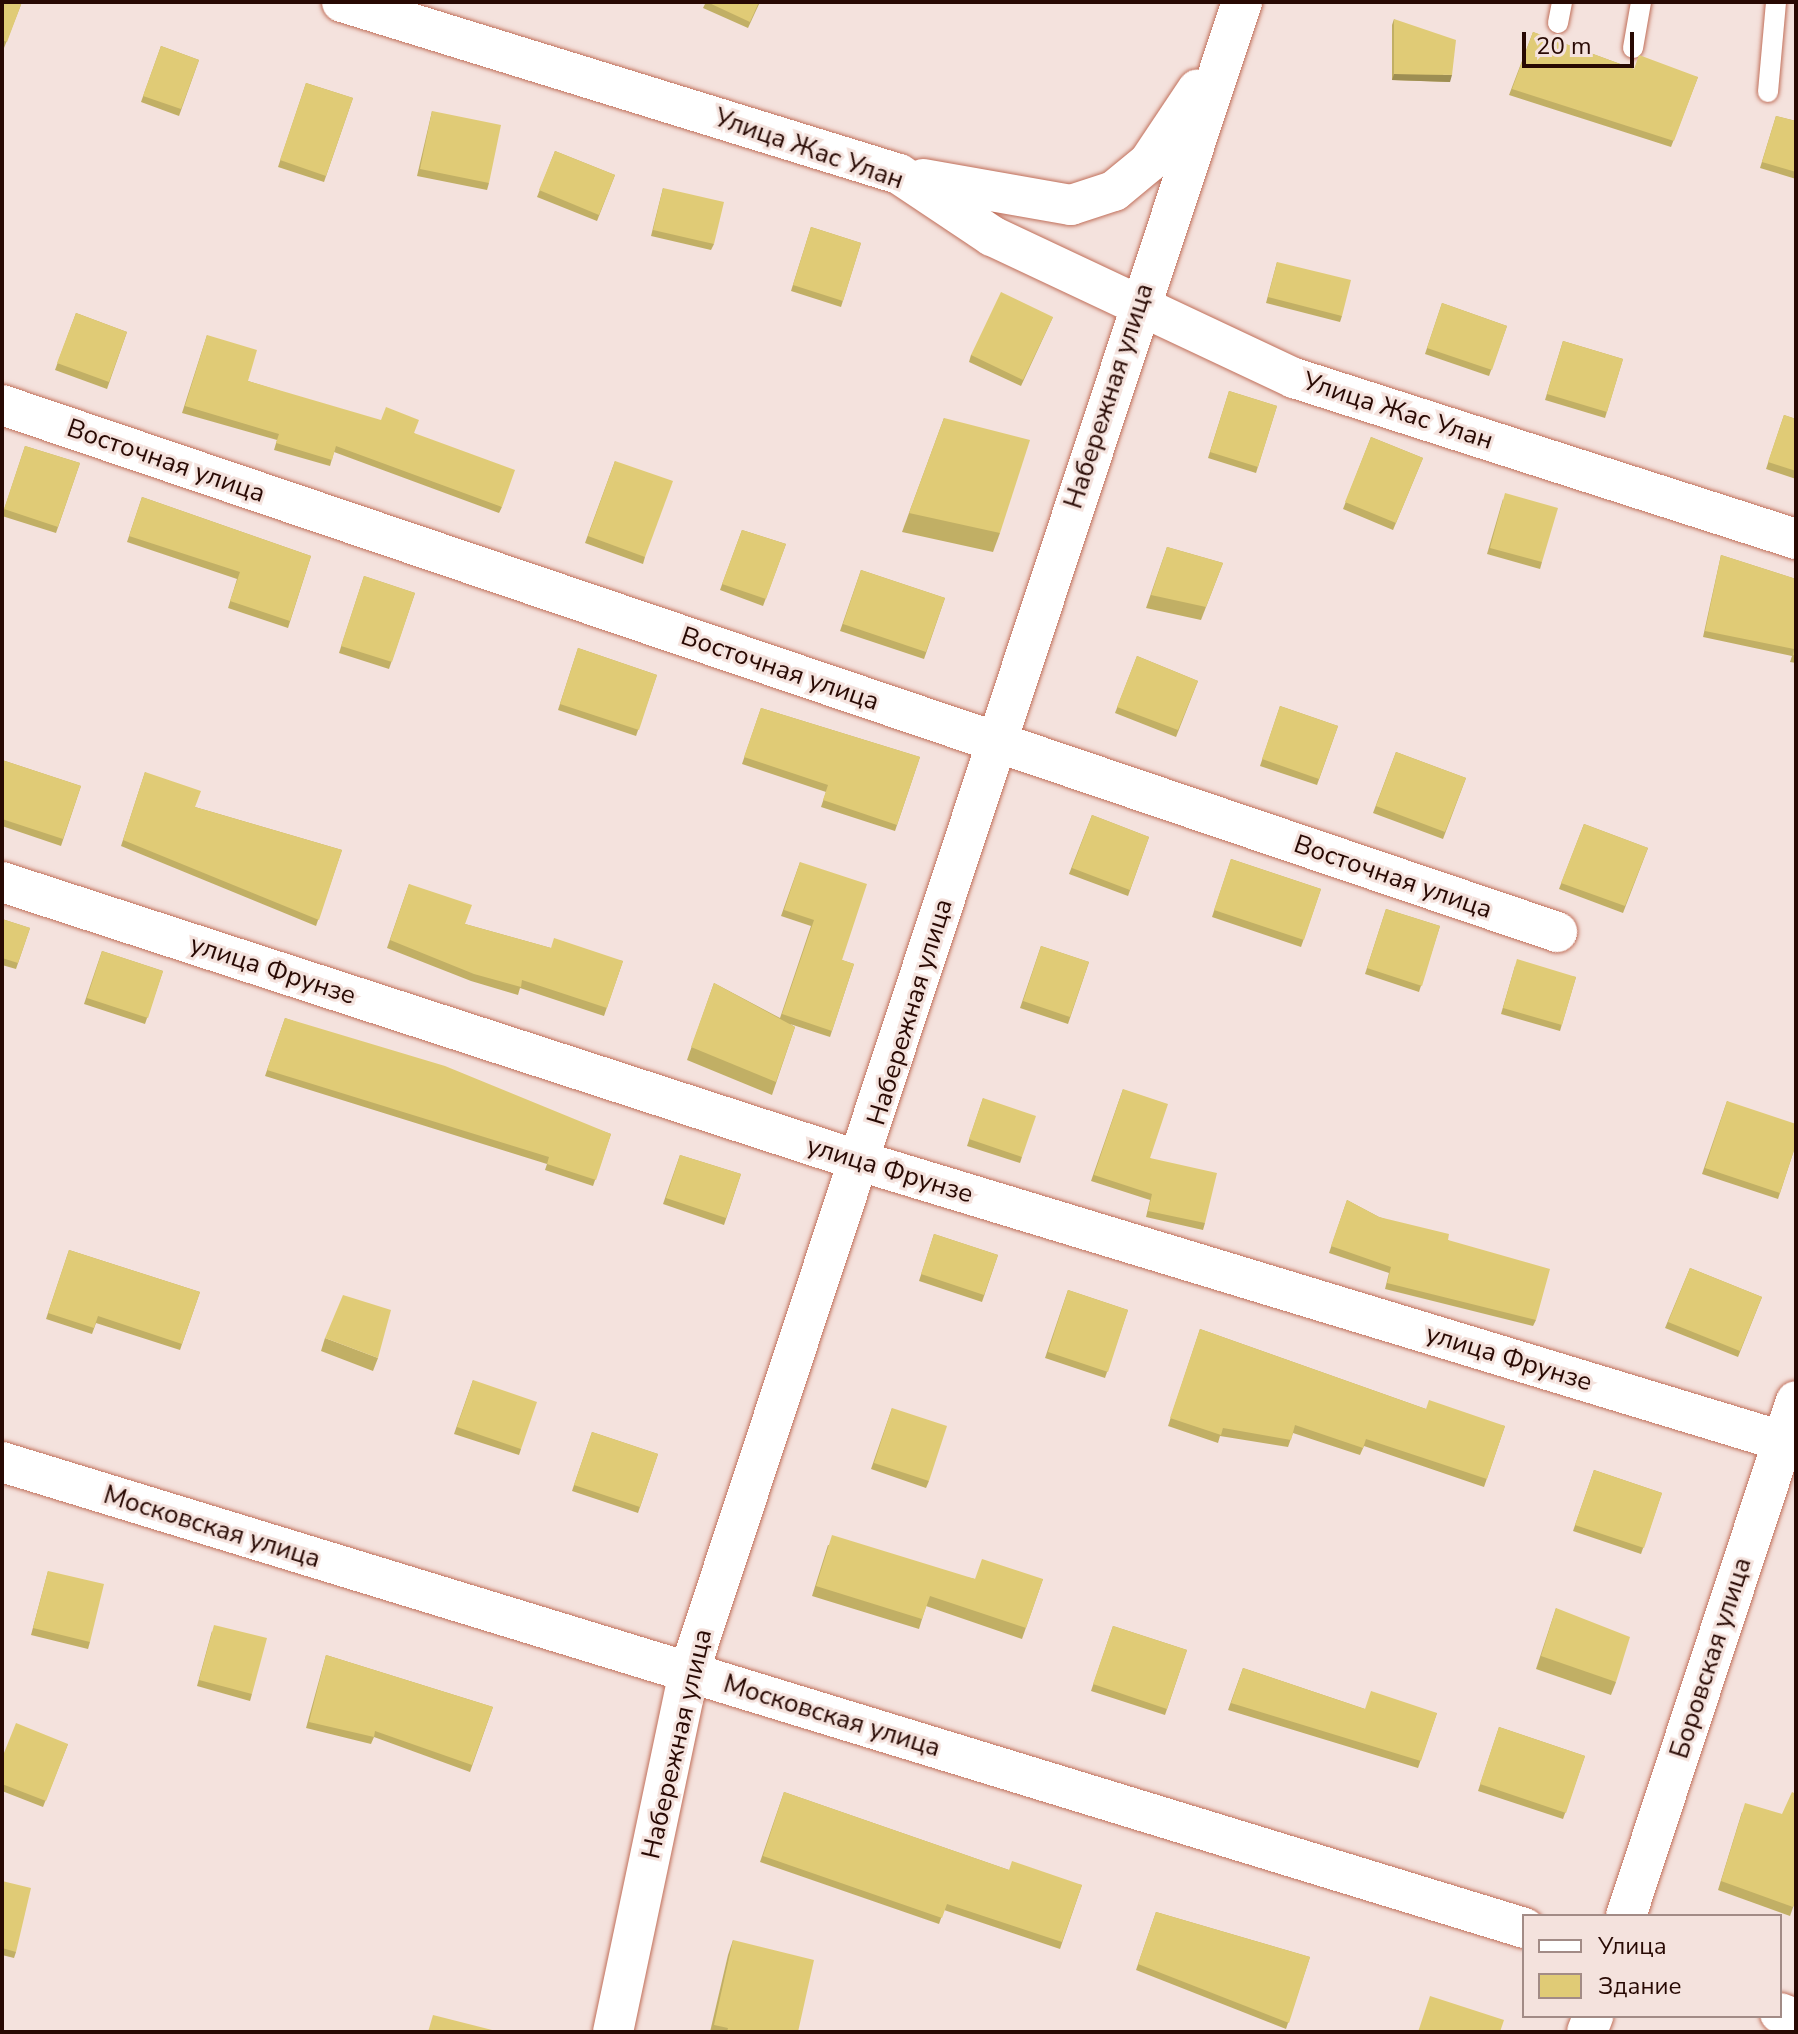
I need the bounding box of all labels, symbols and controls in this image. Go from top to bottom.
scale bar [1526,16,1638,66]
text: 20 m [1536,30,1592,62]
street label: Улица Жас Улан [710,102,908,196]
street label: Набережная улица [1058,279,1160,513]
street label: Улица Жас Улан [1299,366,1497,456]
street label: Восточная улица [63,412,269,510]
street label: Восточная улица [677,620,883,718]
street label: Восточная улица [1290,828,1496,926]
street label: Набережная улица [861,895,959,1129]
street label: улица Фрунзе [186,929,360,1011]
street label: улица Фрунзе [803,1130,977,1210]
street label: улица Фрунзе [1422,1318,1596,1398]
street label: Московская улица [100,1479,324,1575]
street label: Боровская улица [1664,1554,1758,1762]
street label: Набережная улица [635,1626,719,1862]
street label: Московская улица [720,1668,944,1764]
legend [1522,1914,1782,2018]
text: Улица [1598,1930,1667,1962]
text: Здание [1598,1970,1682,2002]

